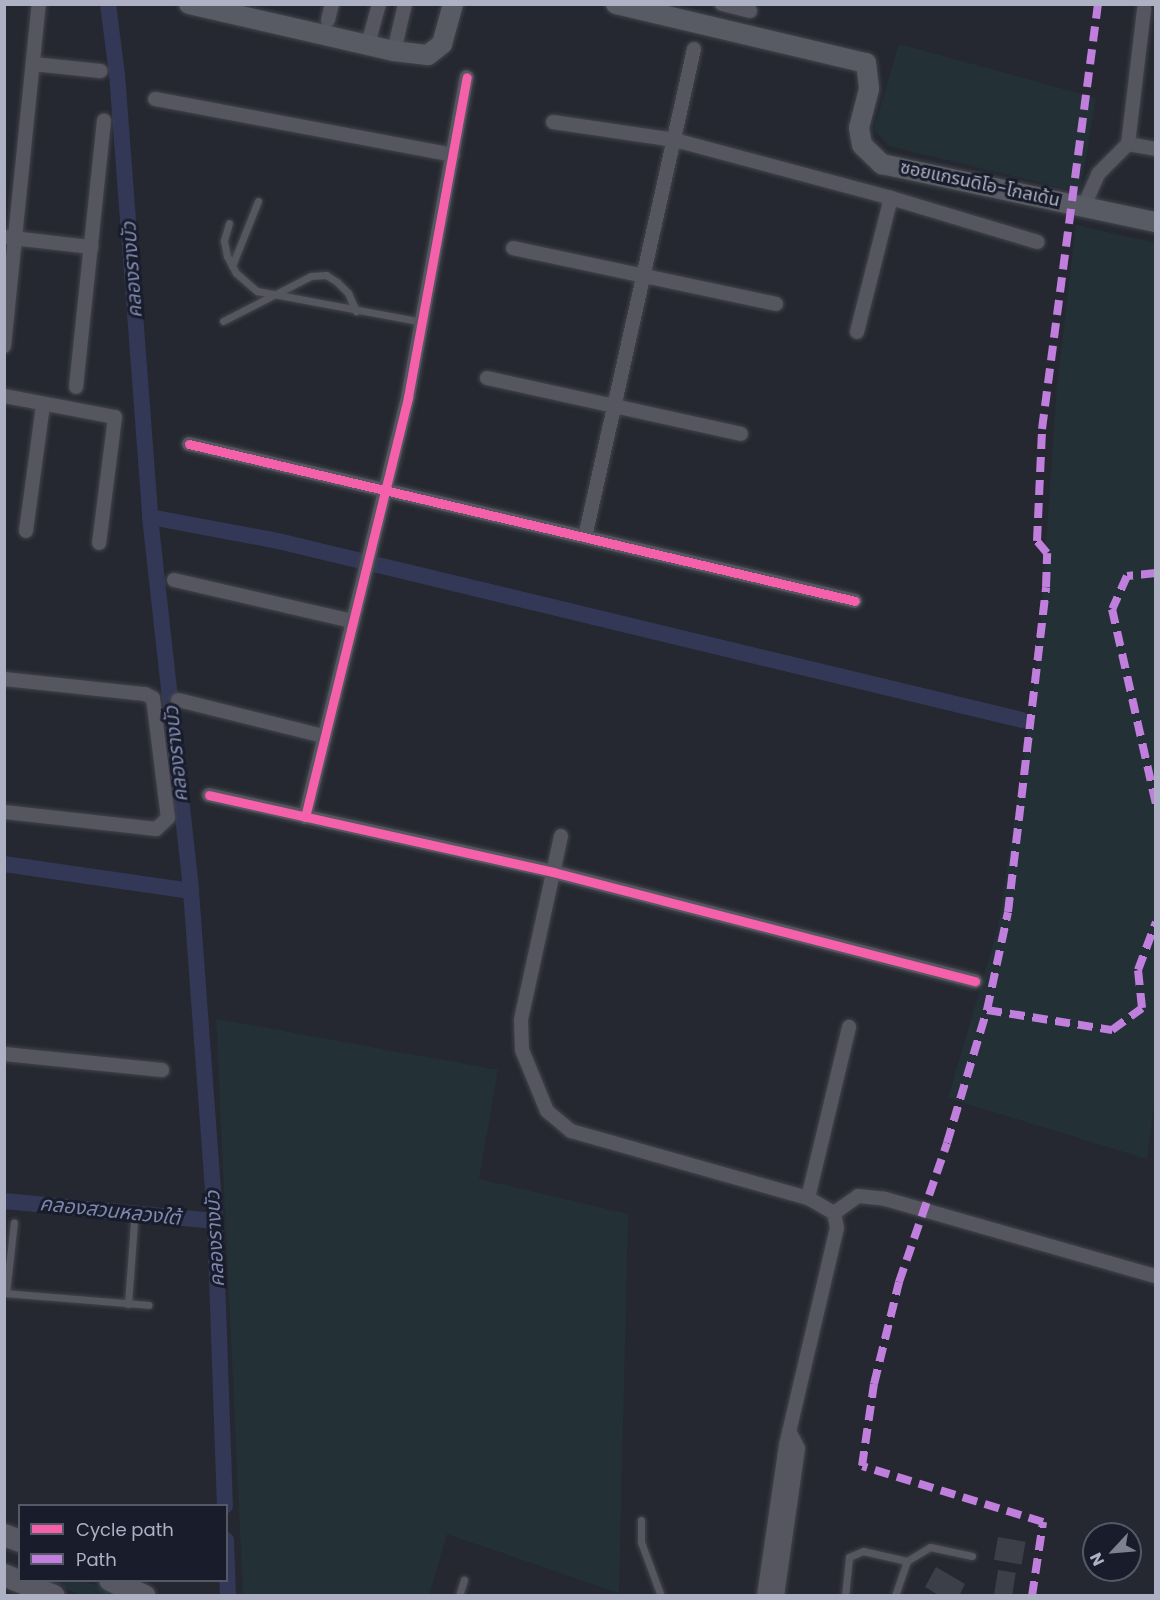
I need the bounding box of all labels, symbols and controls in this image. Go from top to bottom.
street label: ซอยแกรนดิโอ-โกลเด้น [898,157,1062,211]
water label: คลองรางบัว [117,221,147,319]
water label: คลองรางบัว [159,705,193,803]
water label: คลองรางบัว [200,1190,230,1288]
water label: คลองสวนหลวงใต้ [38,1192,182,1230]
legend [18,1504,228,1582]
text: Cycle path [76,1517,174,1542]
north arrow [1082,1522,1142,1582]
text: Path [76,1547,117,1572]
text: N [1084,1549,1110,1570]

